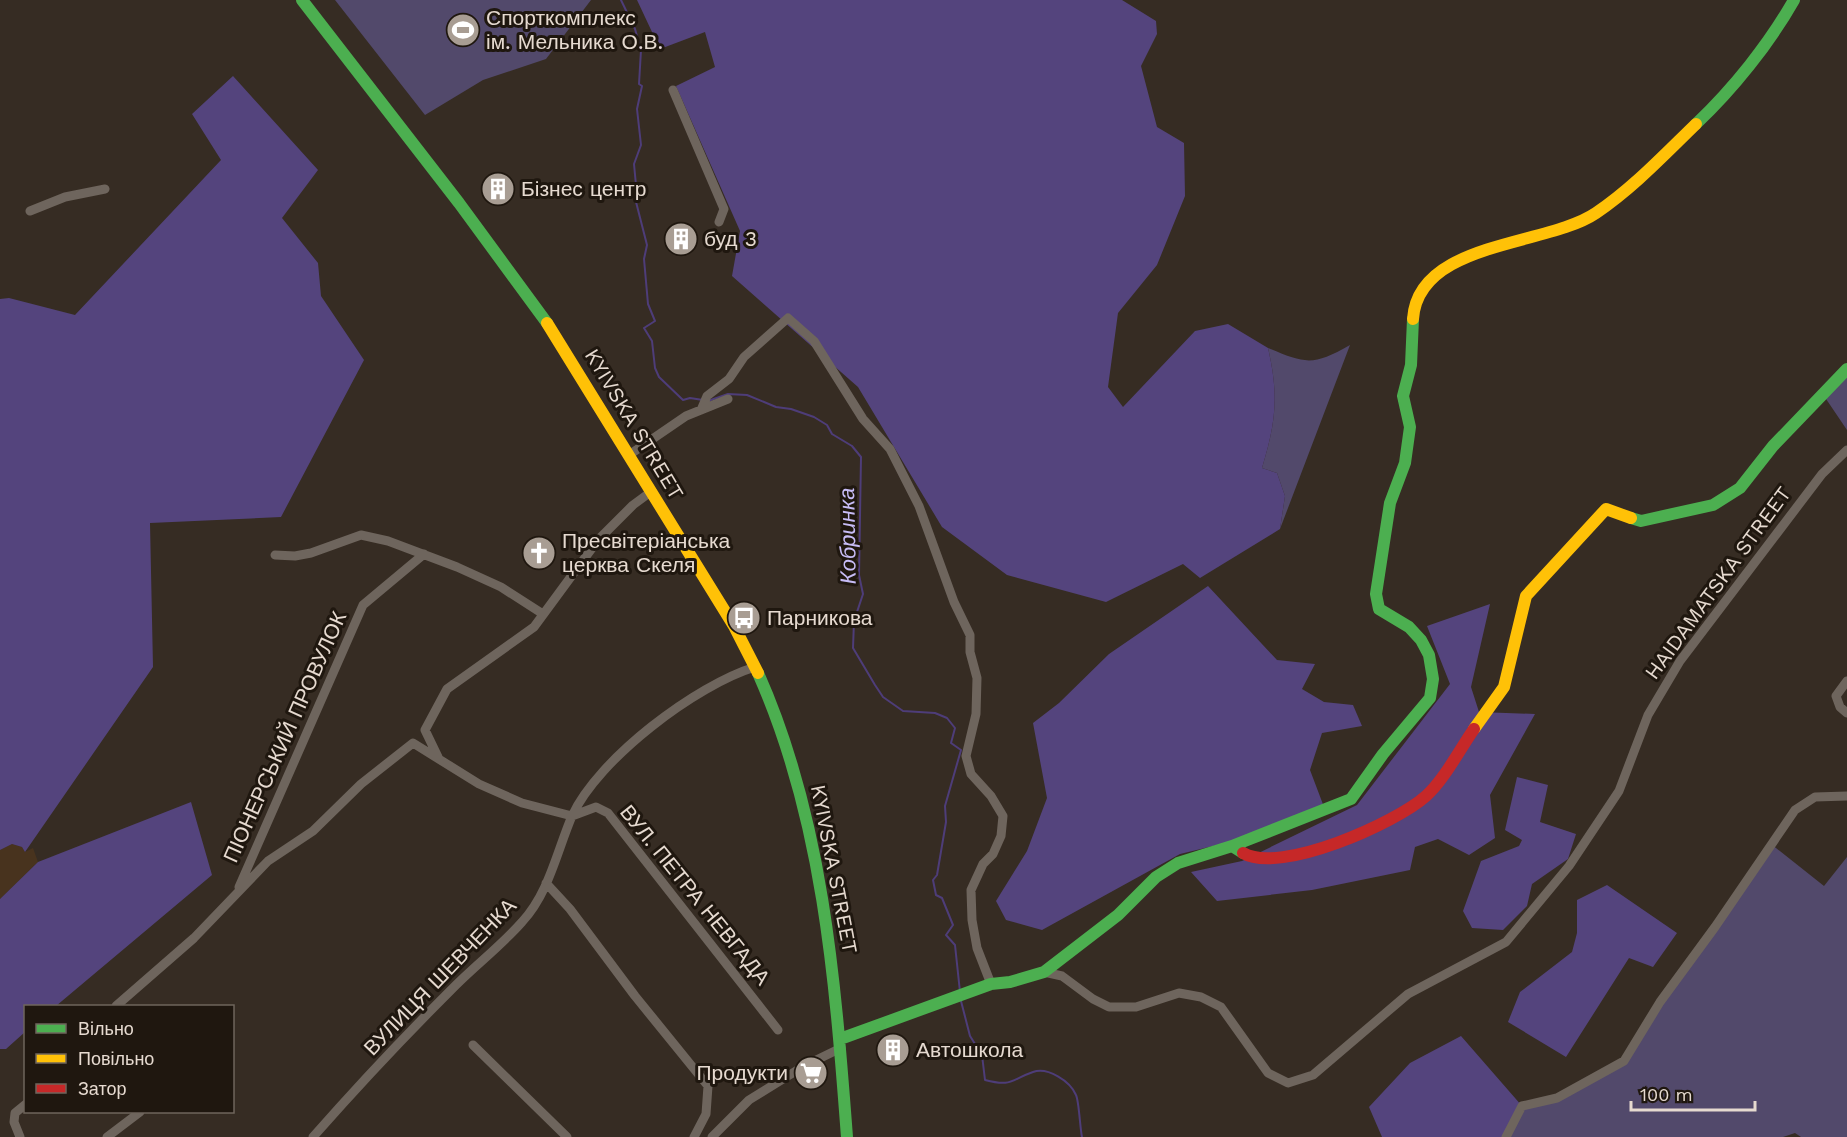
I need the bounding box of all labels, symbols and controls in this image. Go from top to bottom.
place label: Спорткомплекс ім. Мельника О.В. [486,5,663,54]
sports icon: Спорткомплекс ім. Мельника О.В. [445,12,481,48]
building icon: Бізнес центр [480,171,516,207]
place label: Бізнес центр [521,176,646,201]
building icon: буд 3 [663,221,699,257]
place label: буд 3 [704,226,757,251]
street label: KYIVSKA STREET [580,344,689,504]
street label: HAIDAMATSKA STREET [1639,481,1796,684]
water label: Кобринка [834,487,861,585]
place label: Пресвітеріанська церква Скеля [562,528,731,577]
church icon: Пресвітеріанська церква Скеля [521,535,557,571]
bus stop icon: Парникова [726,600,762,636]
place label: Парникова [767,605,873,630]
street label: ПІОНЕРСЬКИЙ ПРОВУЛОК [218,607,352,866]
street label: KYIVSKA STREET [806,782,863,956]
street label: ВУЛ. ПЕТРА НЕВГАДА [615,800,776,990]
street label: ВУЛИЦЯ ШЕВЧЕНКА [358,893,521,1060]
legend [24,1005,234,1113]
text: Вільно [78,1018,134,1039]
building icon: Автошкола [875,1032,911,1068]
place label: Автошкола [916,1037,1024,1062]
text: Повільно [78,1048,154,1069]
supermarket icon: Продукти [793,1055,829,1091]
place label: Продукти [696,1060,788,1085]
scale bar [1631,1074,1756,1112]
text: Затор [78,1078,127,1099]
text: 100 m [1640,1084,1693,1105]

